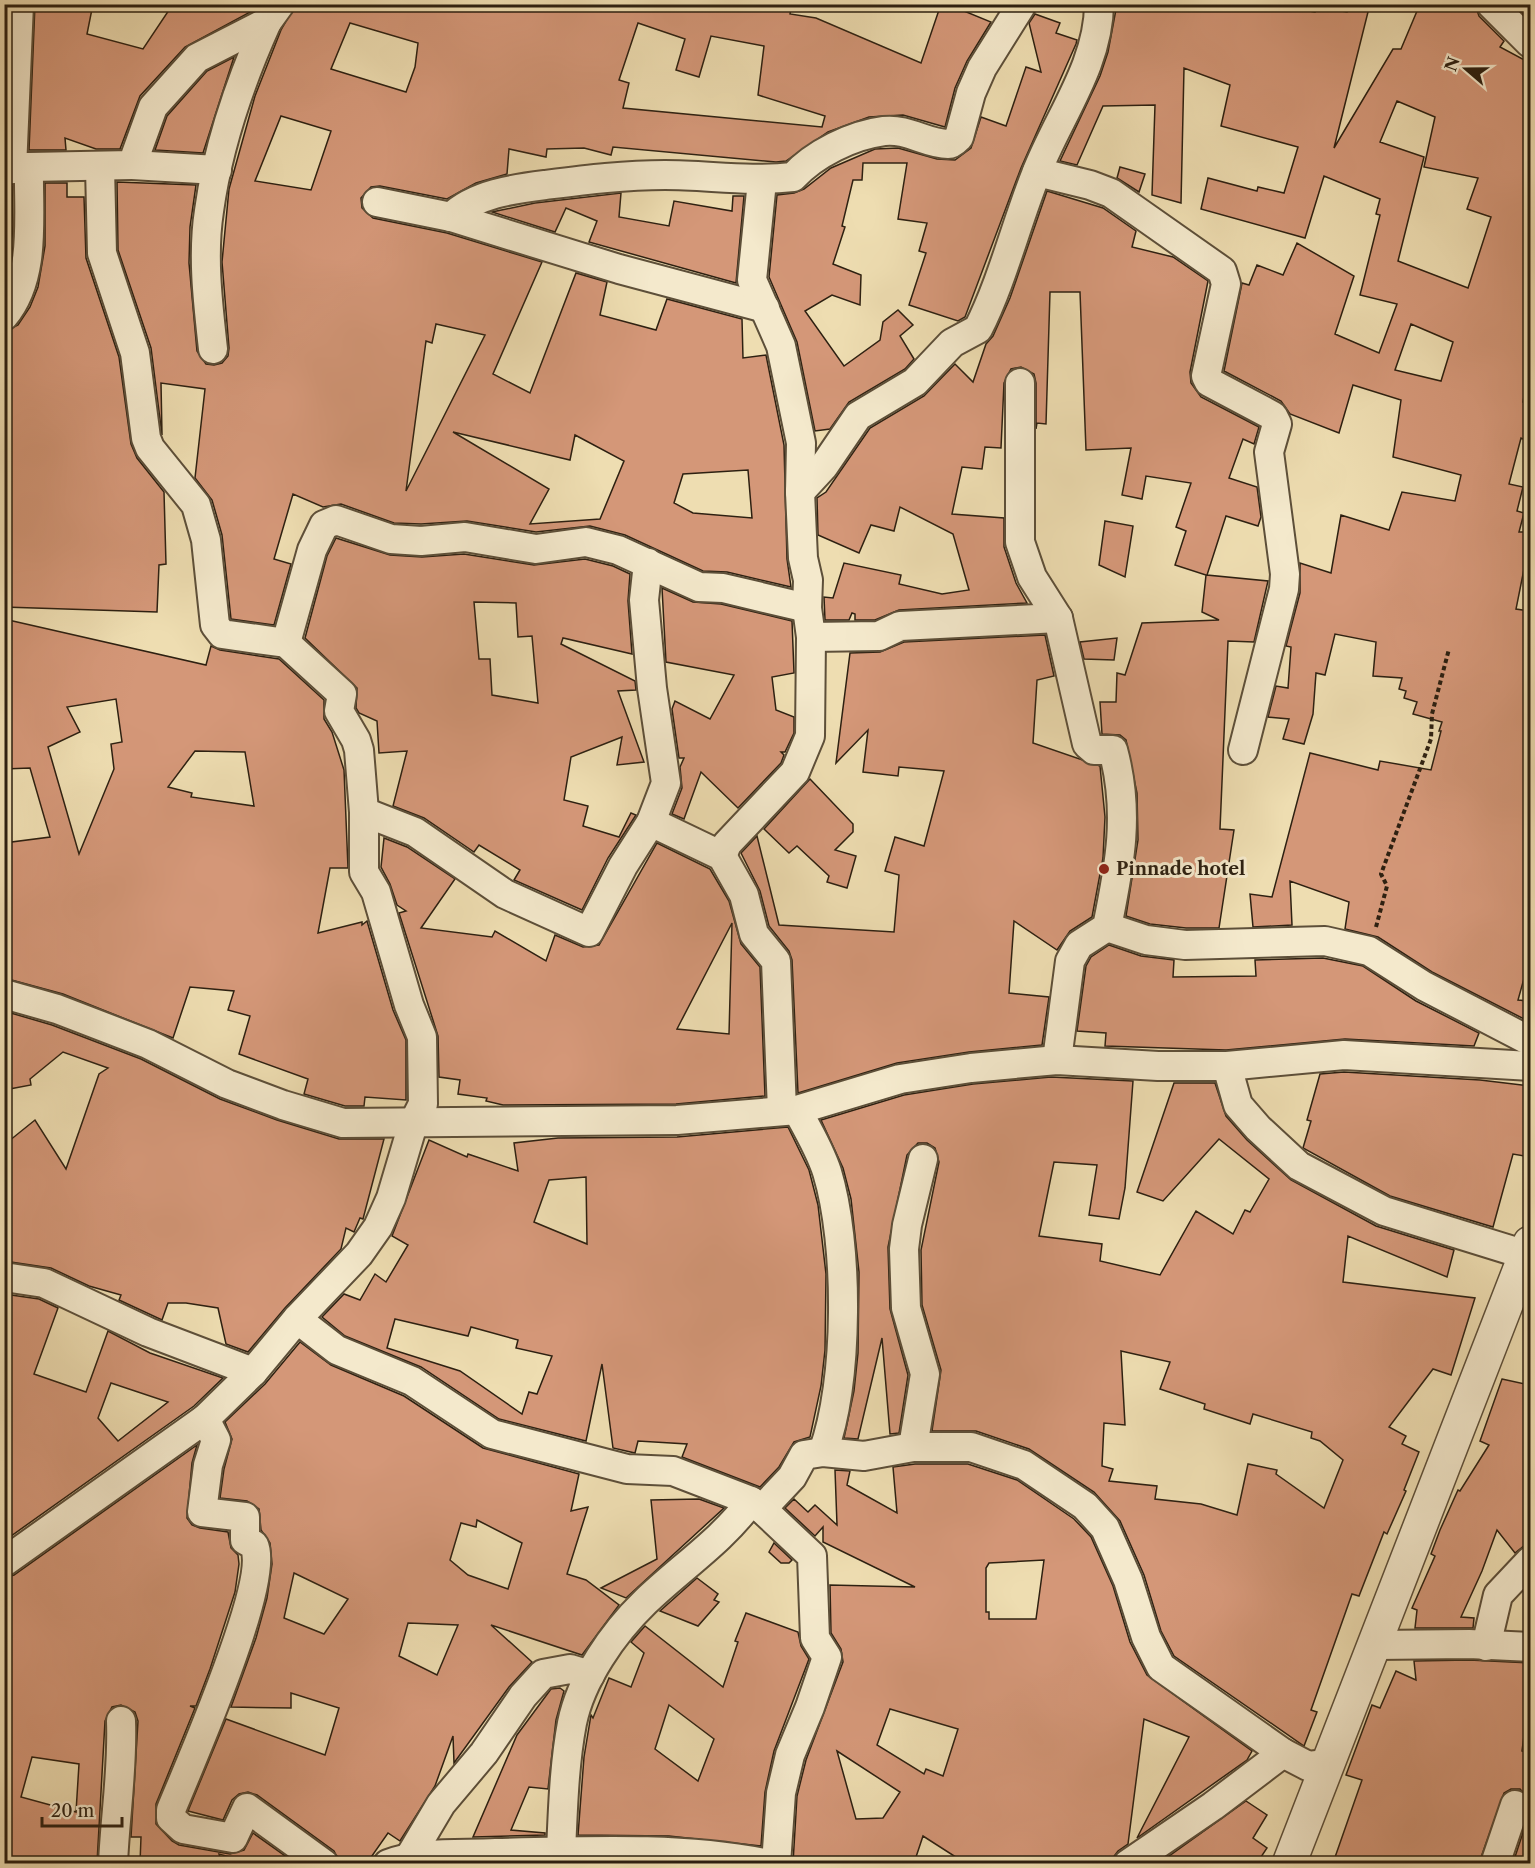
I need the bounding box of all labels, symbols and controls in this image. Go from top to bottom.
north arrow [1436,39,1496,99]
text: N [1440,54,1464,74]
place label: Pinnade hotel [1116,858,1245,880]
marker: Pinnade hotel [1097,862,1111,876]
scale bar [42,1790,122,1828]
text: 20 m [51,1800,95,1822]

